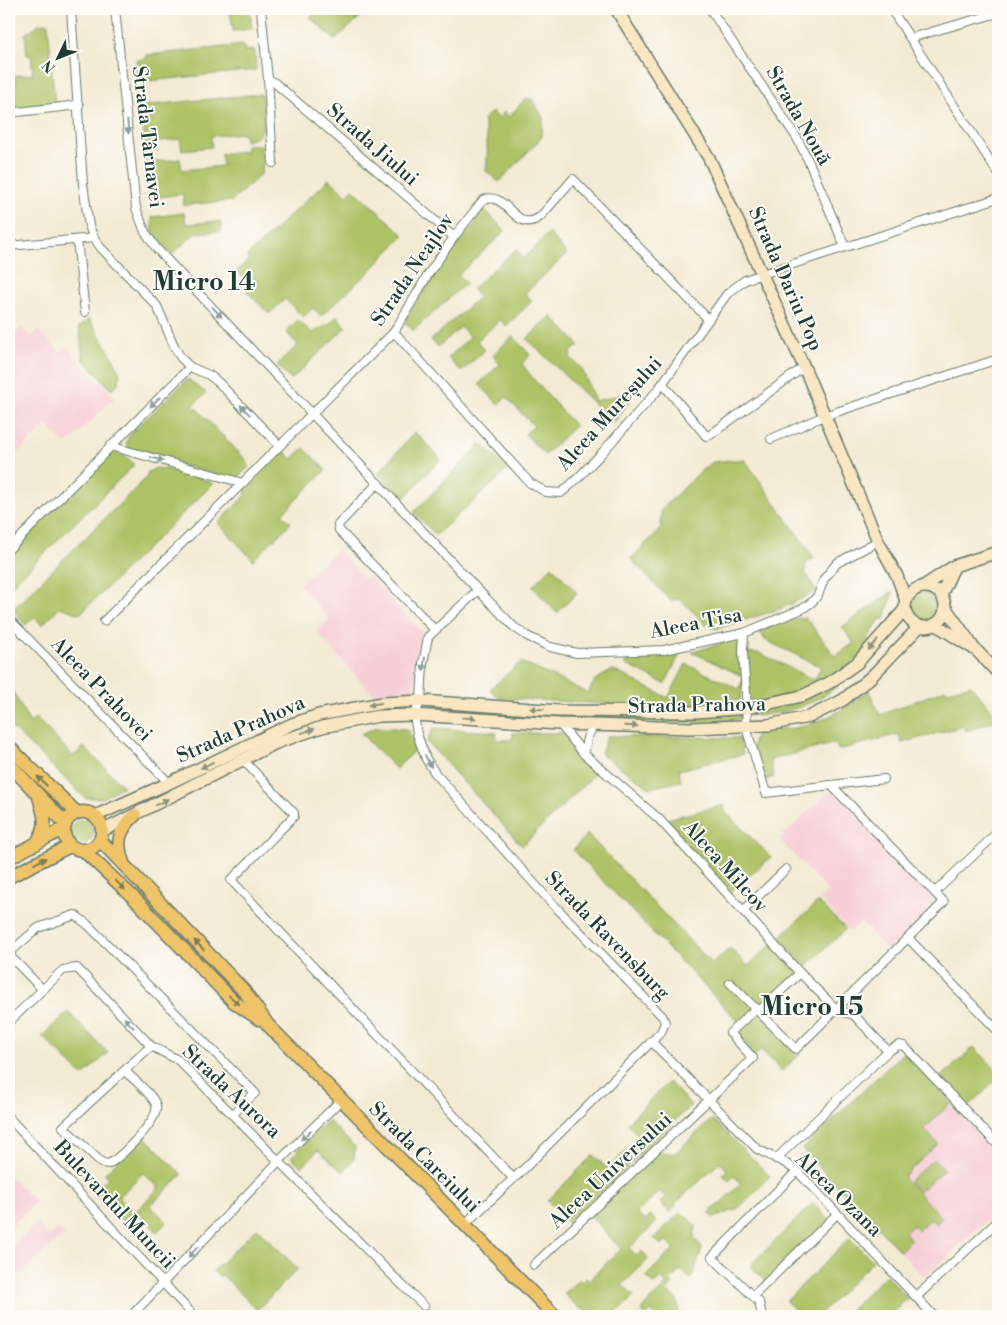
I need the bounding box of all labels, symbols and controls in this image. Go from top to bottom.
north arrow [32,32,82,82]
text: N [39,56,60,76]
street label: Strada Nouă [760,62,837,171]
street label: Strada Târnavei [126,64,168,210]
street label: Strada Jiului [321,98,424,192]
one-way arrow [124,119,132,135]
street label: Strada Dariu Pop [742,203,828,355]
street label: Strada Neajlov [366,208,461,331]
district label: Micro 14 [153,267,255,298]
one-way arrow [211,306,223,318]
street label: Aleea Mureșului [551,351,668,477]
one-way arrow [149,396,161,408]
one-way arrow [240,404,252,416]
one-way arrow [150,455,165,463]
street label: Aleea Tisa [647,603,745,645]
street label: Aleea Prahovei [44,632,157,748]
one-way arrow [867,639,879,651]
one-way arrow [420,656,428,672]
street label: Strada Prahova [173,690,310,769]
street label: Strada Prahova [628,692,767,720]
one-way arrow [366,701,382,709]
one-way arrow [529,705,545,713]
one-way arrow [461,714,477,722]
one-way arrow [623,722,639,730]
one-way arrow [300,727,315,735]
one-way arrow [424,754,432,769]
one-way arrow [200,761,214,769]
one-way arrow [36,775,48,787]
one-way arrow [154,797,169,806]
street label: Aleea Milcov [677,815,774,919]
one-way arrow [32,857,47,866]
street label: Strada Ravensburg [539,866,675,1006]
one-way arrow [113,879,125,891]
one-way arrow [193,939,205,951]
district label: Micro 15 [761,992,863,1023]
one-way arrow [227,994,239,1006]
one-way arrow [123,1017,135,1029]
street label: Strada Aurora [176,1040,286,1145]
street label: Strada Careiului [363,1097,485,1219]
street label: Aleea Universului [543,1107,678,1235]
one-way arrow [300,1129,312,1141]
street label: Bulevardul Muncii [47,1135,180,1275]
street label: Aleea Ozana [788,1147,887,1243]
one-way arrow [187,1245,199,1257]

